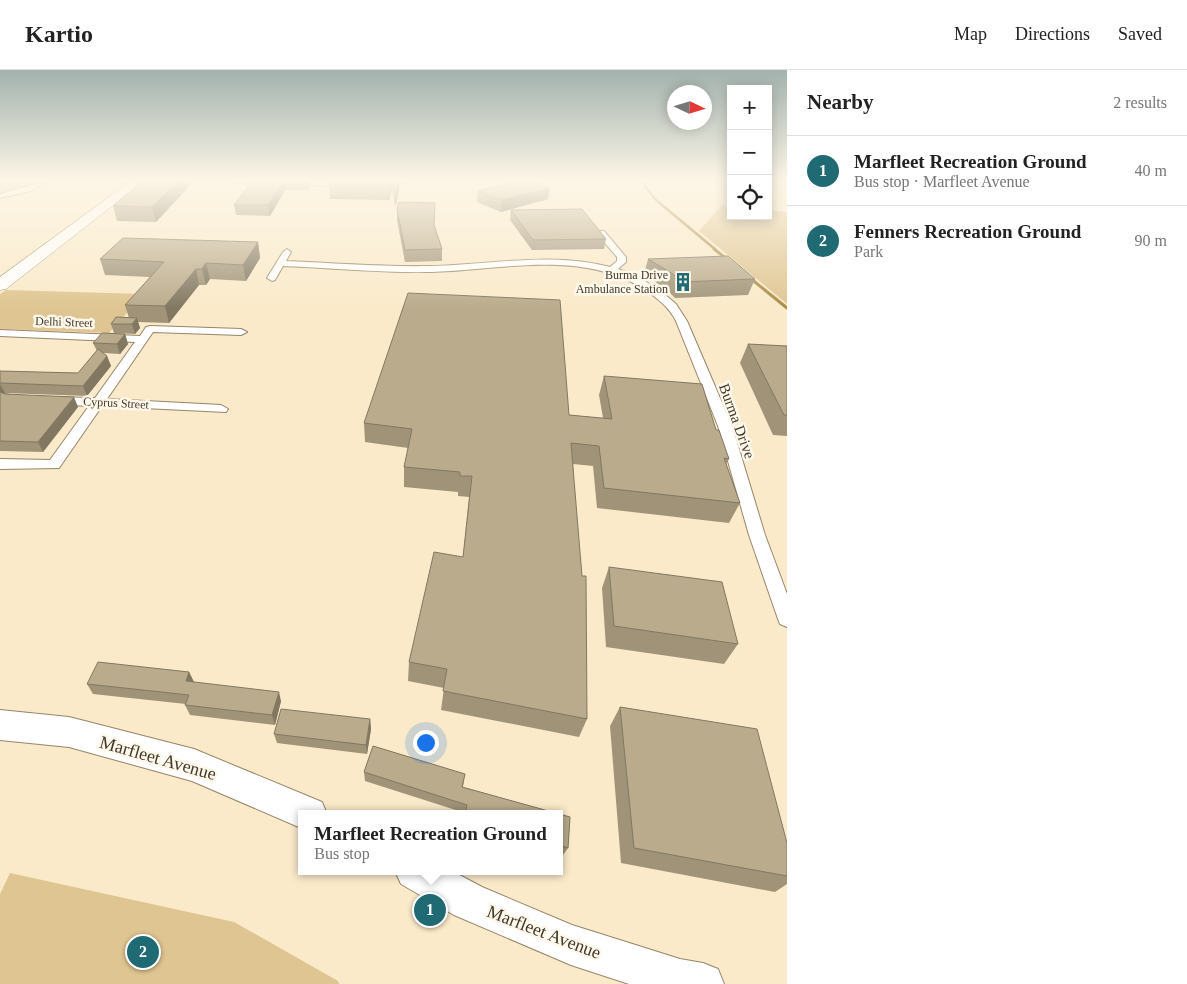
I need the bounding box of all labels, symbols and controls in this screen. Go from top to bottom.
text: Kartio [25,21,93,47]
text: Map [954,24,987,44]
text: Directions [1015,24,1090,44]
text: Saved [1118,24,1162,44]
north arrow [667,85,712,130]
map controls [727,85,772,220]
button: + [727,85,772,130]
text: Nearby [807,90,874,114]
text: 2 results [1113,94,1167,111]
button: − [727,130,772,175]
text: Marfleet Recreation Ground [854,151,1087,172]
text: 1 [819,162,827,179]
text: 40 m [1135,162,1167,179]
text: Bus stop · Marfleet Avenue [854,173,1030,190]
button: locate [727,175,772,220]
text: Fenners Recreation Ground [854,221,1081,242]
text: 2 [819,232,827,249]
text: 90 m [1135,232,1167,249]
text: Park [854,243,883,260]
place label: Burma Drive Ambulance Station [576,268,668,296]
building icon: Burma Drive Ambulance Station [672,271,694,293]
street label: Delhi Street [35,314,94,330]
street label: Burma Drive [716,381,758,461]
street label: Cyprus Street [83,394,150,412]
your location [413,730,439,756]
street label: Marfleet Avenue [98,732,218,784]
popup [298,810,563,875]
text: Marfleet Recreation Ground [314,823,547,844]
text: Bus stop [314,845,370,862]
pin: 1 [414,891,446,929]
street label: Marfleet Avenue [484,901,604,963]
pin: 2 [127,933,159,971]

